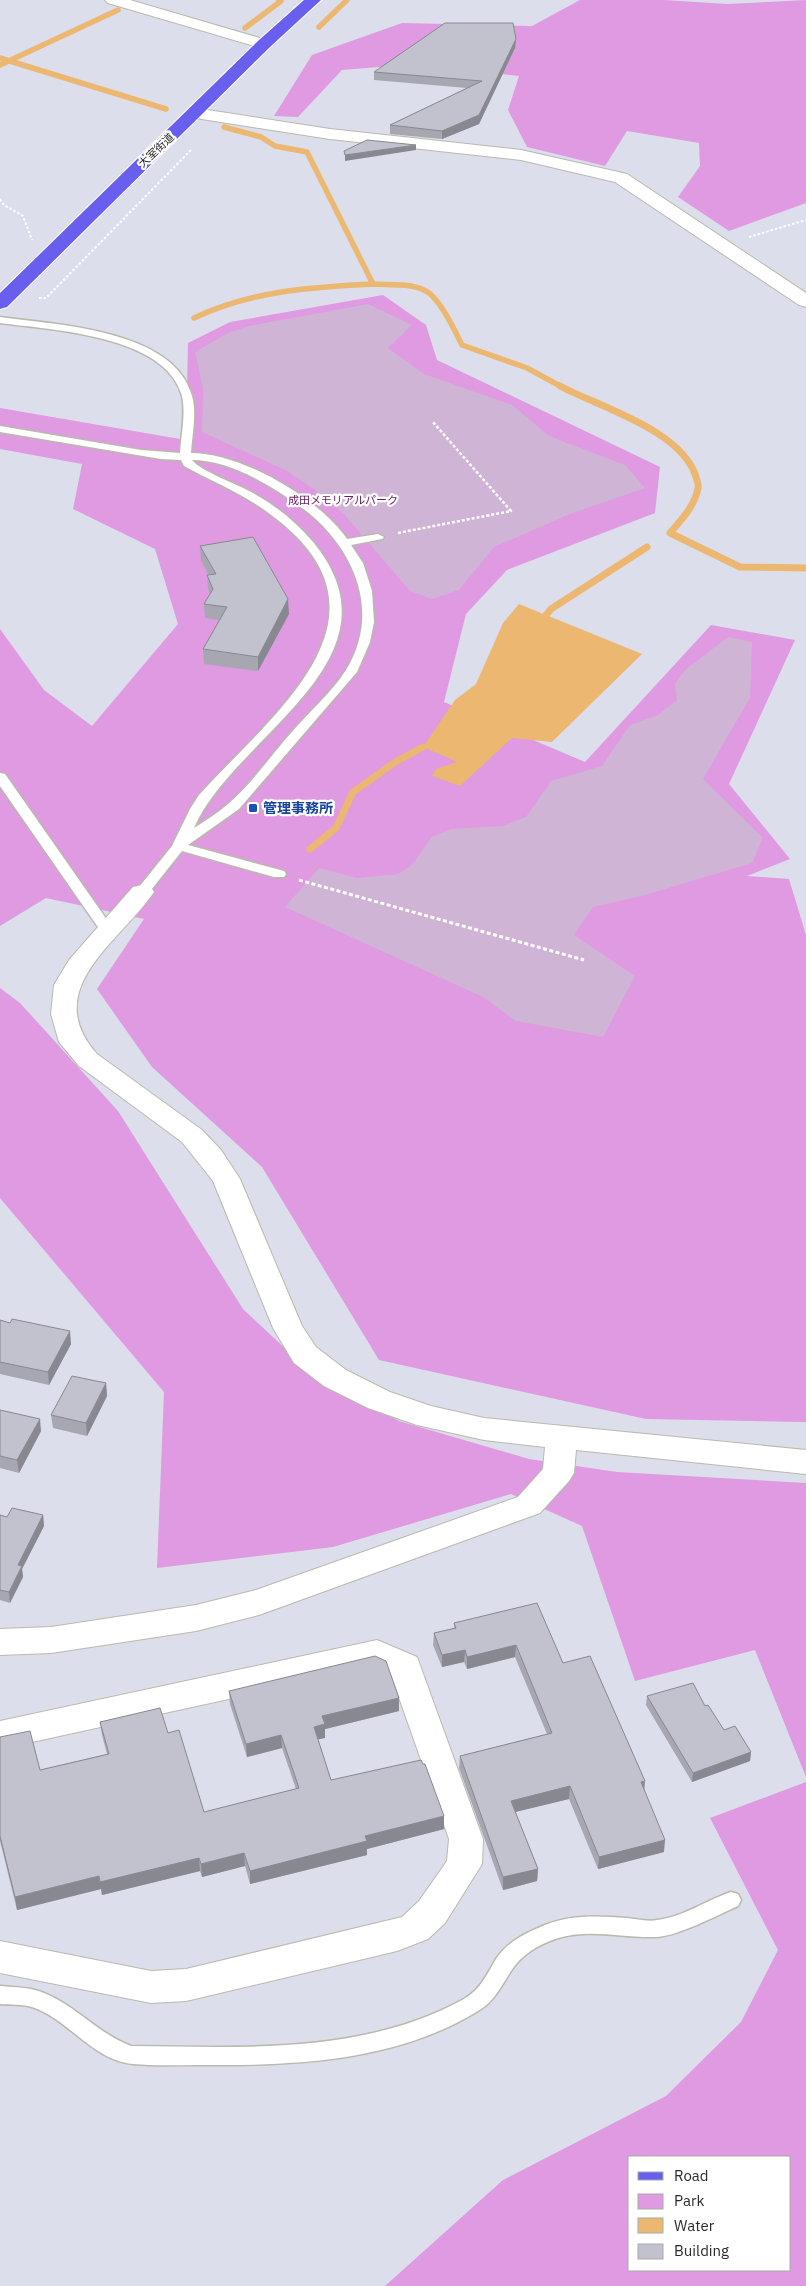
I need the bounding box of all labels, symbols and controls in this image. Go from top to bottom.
street label: 大室街道 [135,130,177,170]
park label: 成田メモリアルパーク [288,493,398,507]
place label: 管理事務所 [263,799,333,817]
marker: 管理事務所 [247,802,259,814]
legend [628,2156,791,2271]
text: Road [674,2166,709,2185]
text: Park [674,2191,704,2210]
text: Water [674,2216,715,2235]
text: Building [674,2241,729,2260]

